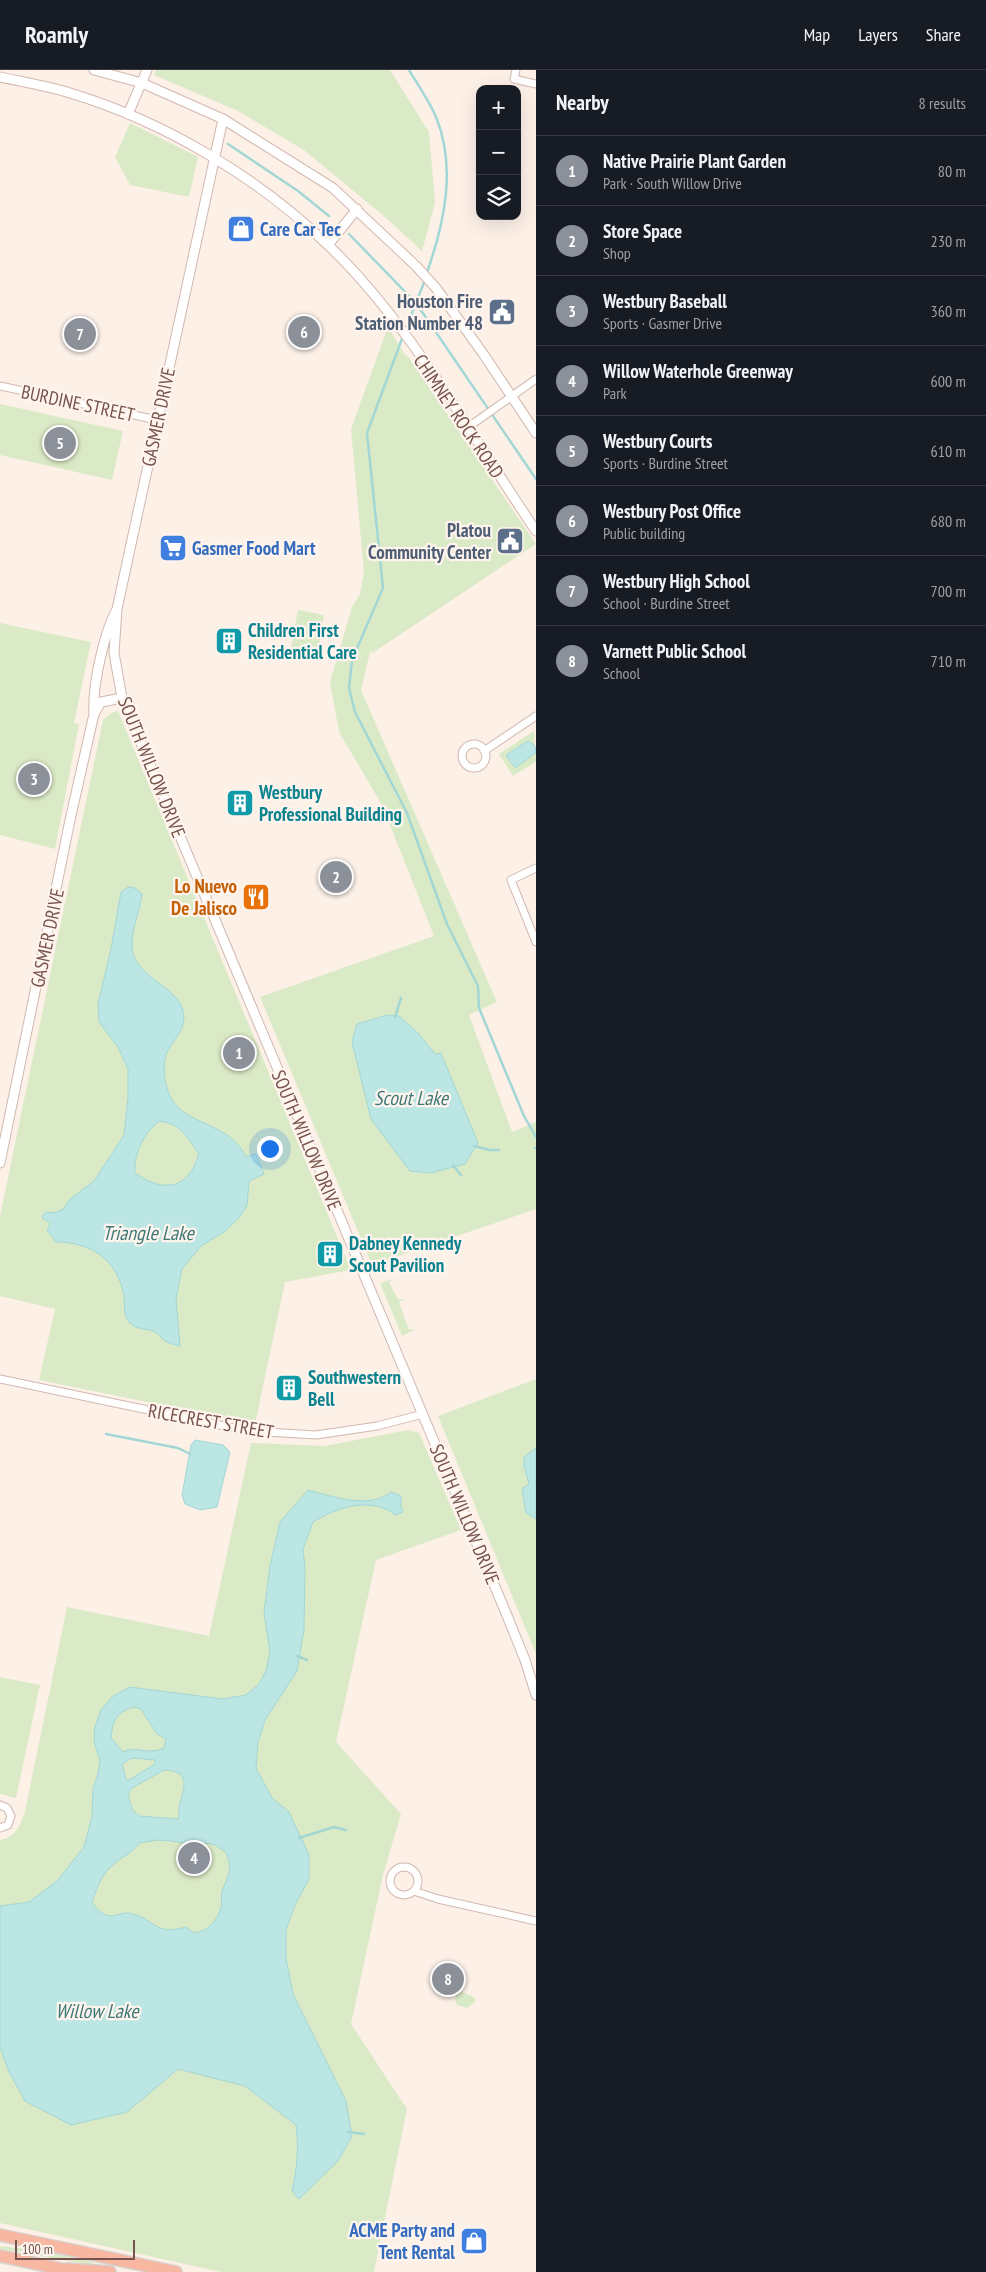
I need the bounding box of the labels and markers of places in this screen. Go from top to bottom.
shop icon: Care Car Tec [226,214,256,244]
place label: Care Car Tec [260,217,341,241]
place label: Houston Fire Station Number 48 [355,289,483,335]
public building icon: Houston Fire Station Number 48 [487,297,517,327]
pin: 6 [288,313,320,351]
pin: 7 [64,315,96,353]
pin: 5 [44,424,76,462]
place label: Platou Community Center [368,518,491,564]
public building icon: Platou Community Center [495,526,525,556]
supermarket icon: Gasmer Food Mart [158,533,188,563]
place label: Gasmer Food Mart [192,536,316,560]
place label: Children First Residential Care [248,618,357,664]
building icon: Children First Residential Care [214,626,244,656]
pin: 3 [18,760,50,798]
place label: Westbury Professional Building [258,780,402,826]
building icon: Westbury Professional Building [225,788,255,818]
pin: 2 [320,858,352,896]
place label: Lo Nuevo De Jalisco [171,874,237,920]
restaurant icon: Lo Nuevo De Jalisco [241,882,271,912]
pin: 1 [223,1034,255,1072]
place label: Dabney Kennedy Scout Pavilion [349,1231,462,1277]
building icon: Dabney Kennedy Scout Pavilion [315,1239,345,1269]
place label: Southwestern Bell [308,1365,401,1411]
building icon: Southwestern Bell [274,1373,304,1403]
pin: 4 [178,1839,210,1877]
pin: 8 [432,1960,464,1998]
place label: ACME Party and Tent Rental [348,2218,455,2264]
shop icon: ACME Party and Tent Rental [459,2226,489,2256]

